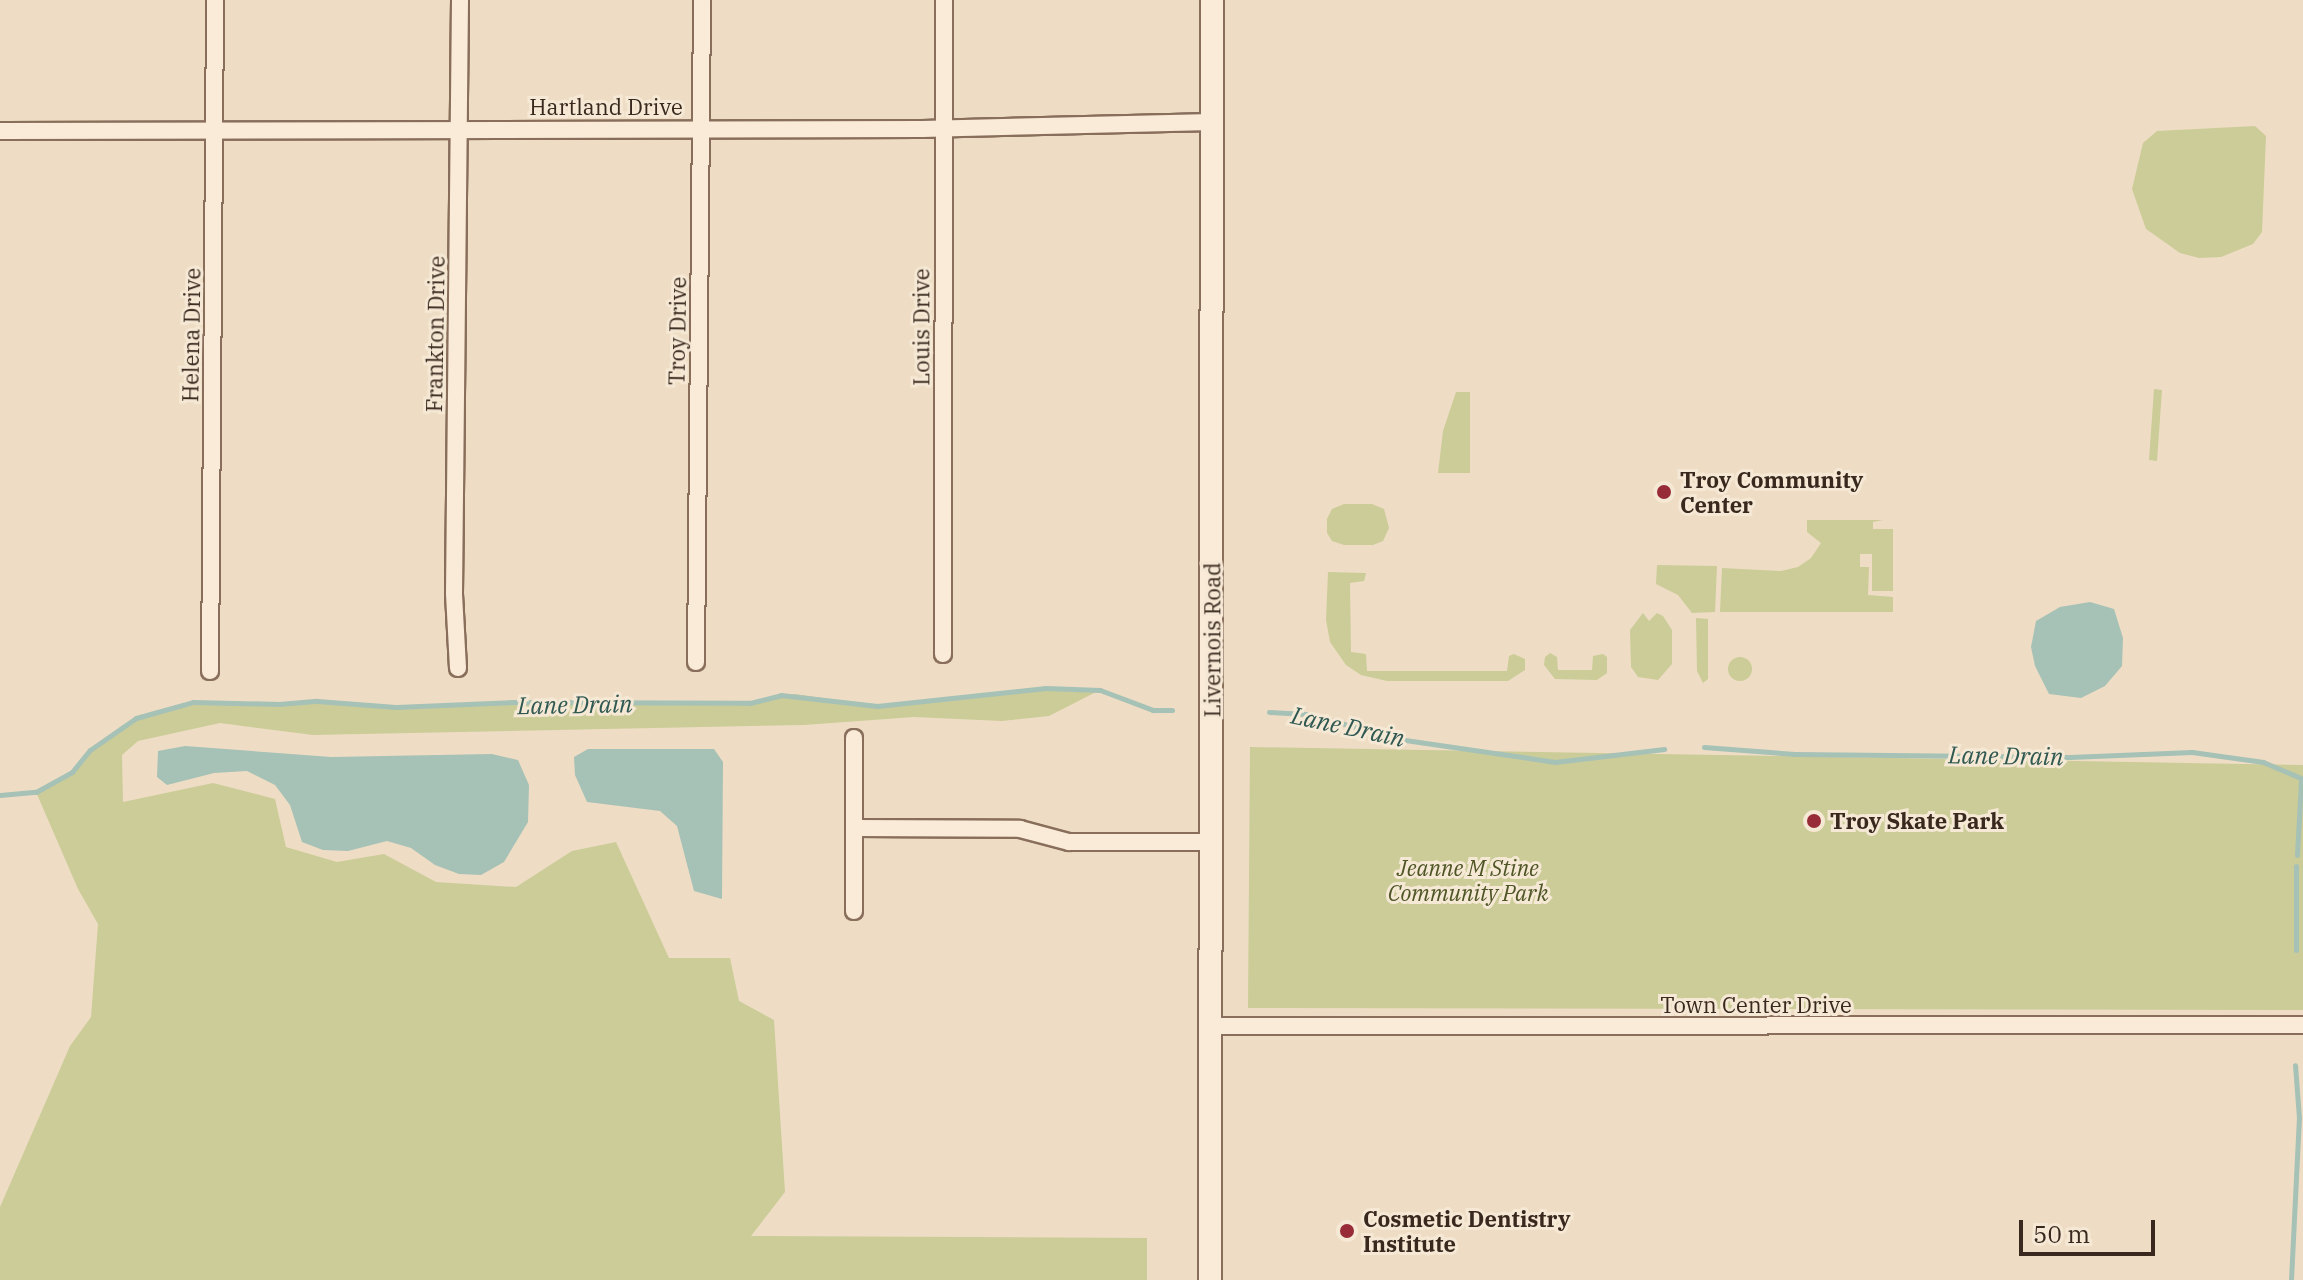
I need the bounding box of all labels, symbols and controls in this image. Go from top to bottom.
street label: Hartland Drive [529,94,683,120]
street label: Frankton Drive [420,256,450,412]
street label: Helena Drive [177,268,205,402]
street label: Louis Drive [908,268,934,386]
street label: Troy Drive [663,277,691,385]
place label: Troy Community Center [1680,466,1863,518]
marker: Troy Community Center [1655,483,1673,501]
street label: Livernois Road [1199,563,1225,717]
water label: Lane Drain [517,690,633,720]
water label: Lane Drain [1289,701,1407,753]
water label: Lane Drain [1948,741,2064,771]
place label: Troy Skate Park [1830,808,2004,834]
marker: Troy Skate Park [1805,812,1823,830]
park label: Jeanne M Stine Community Park [1388,854,1548,906]
street label: Town Center Drive [1660,992,1852,1018]
scale bar [2023,1204,2159,1254]
place label: Cosmetic Dentistry Institute [1363,1205,1571,1256]
text: 50 m [2033,1218,2090,1250]
marker: Cosmetic Dentistry Institute [1338,1222,1356,1240]

